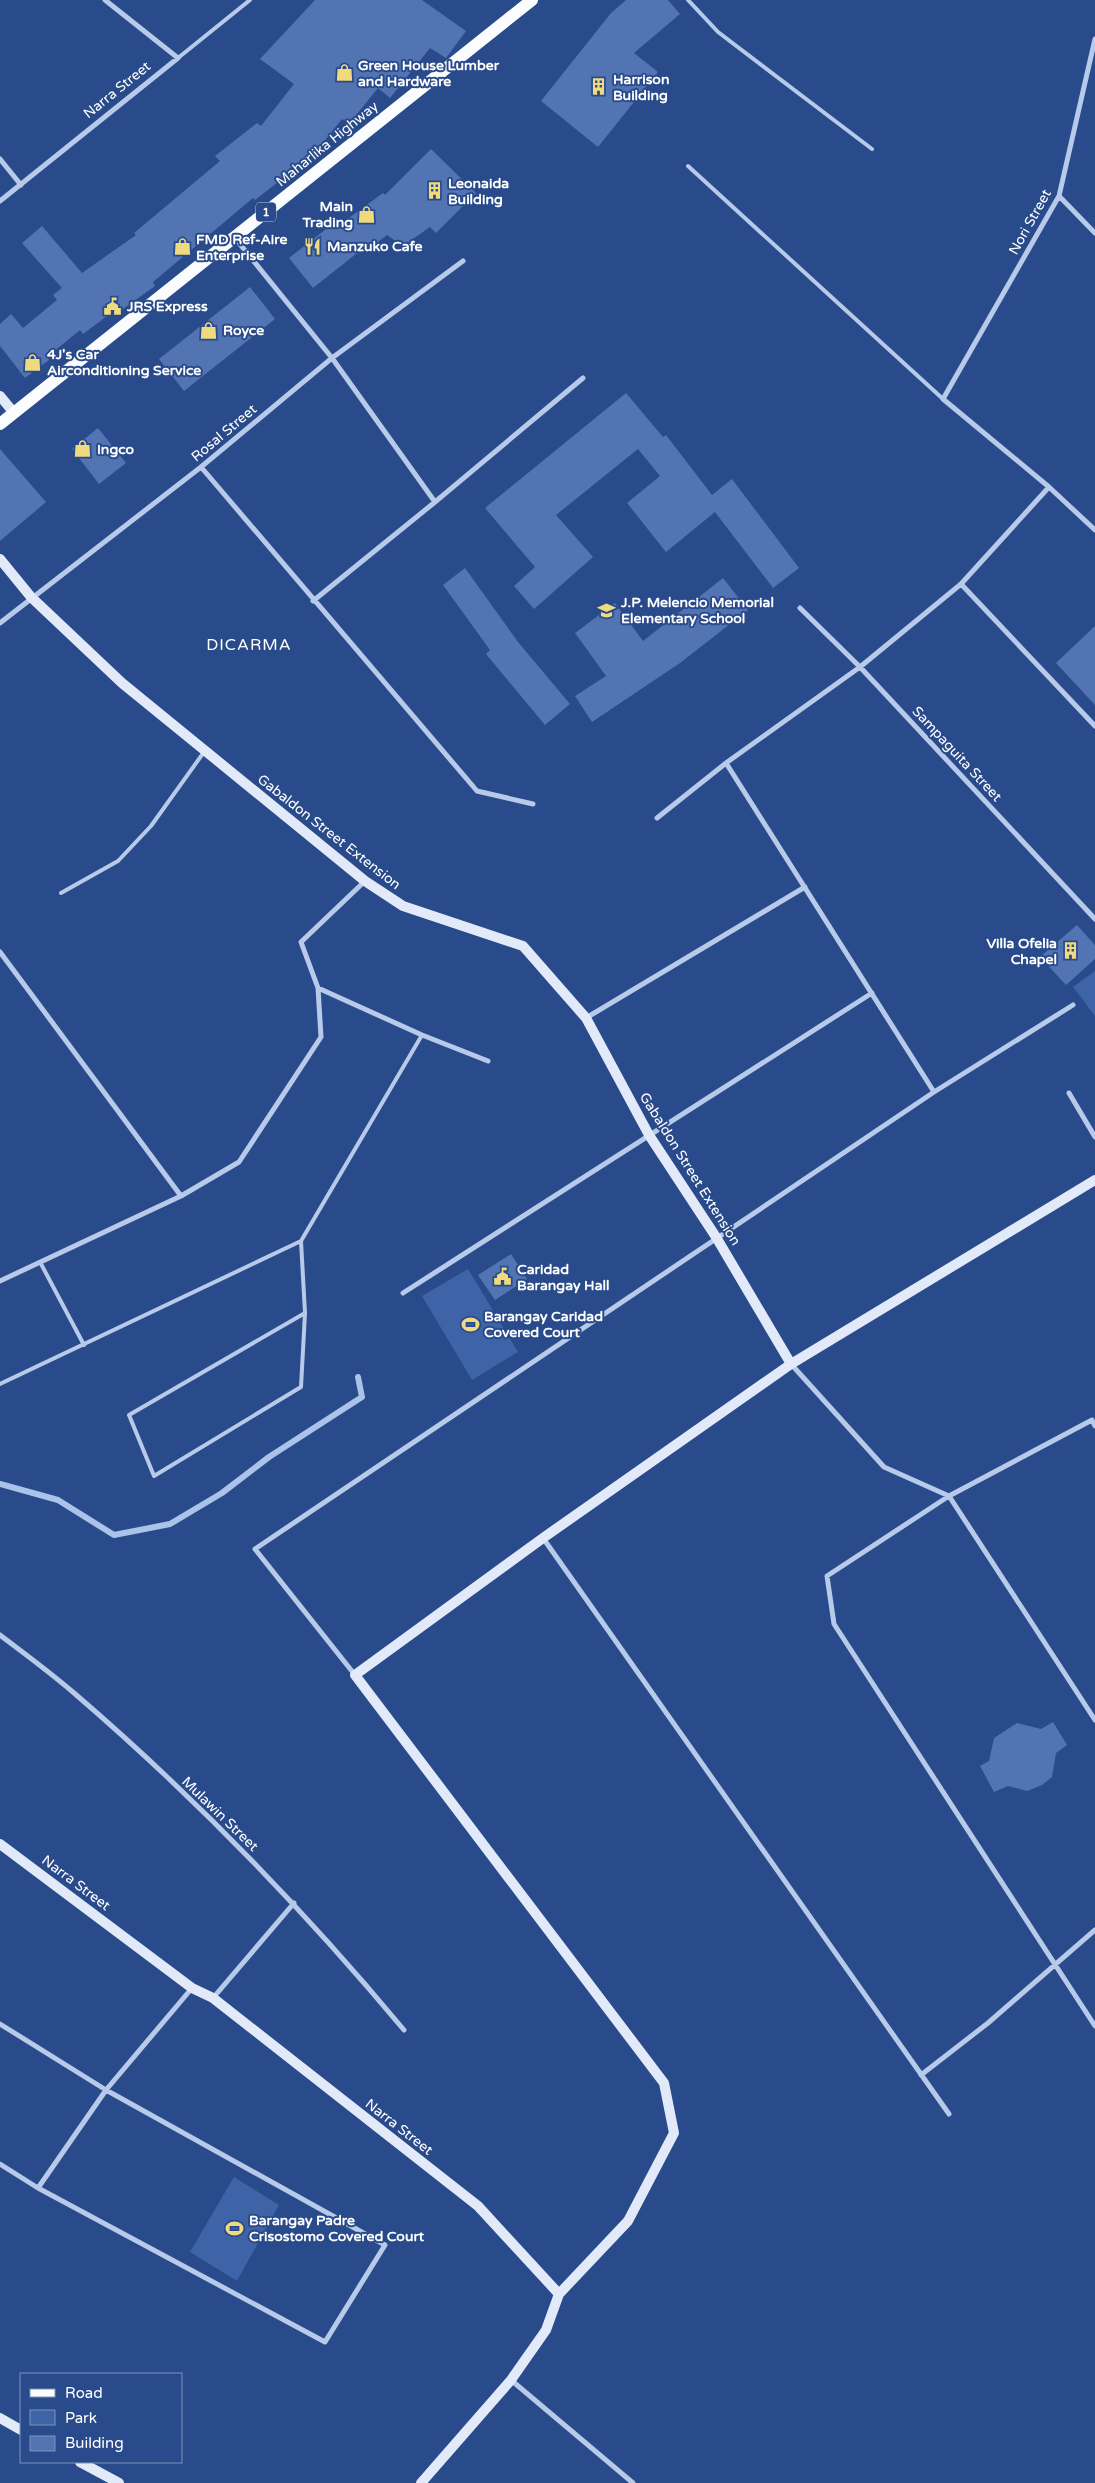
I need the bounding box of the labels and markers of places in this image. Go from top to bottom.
place label: Green House Lumber and Hardware [358,57,500,90]
shop icon: Green House Lumber and Hardware [334,63,354,83]
place label: Harrison Building [613,71,669,104]
building icon: Harrison Building [589,77,609,97]
place label: Leonaida Building [448,175,509,208]
building icon: Leonaida Building [424,181,444,201]
place label: Main Trading [301,198,353,231]
shop icon: Main Trading [357,204,377,224]
place label: FMD Ref-Aire Enterprise [196,231,287,264]
restaurant icon: Manzuko Cafe [303,236,323,256]
shop icon: FMD Ref-Aire Enterprise [172,237,192,257]
place label: Manzuko Cafe [327,238,422,255]
public building icon: JRS Express [103,296,123,316]
place label: JRS Express [126,298,208,315]
shop icon: Royce [199,320,219,340]
place label: Royce [223,322,264,339]
place label: 4J's Car Airconditioning Service [47,346,201,379]
shop icon: 4J's Car Airconditioning Service [23,352,43,372]
shop icon: Ingco [73,439,93,459]
place label: Ingco [97,441,135,458]
place label: J.P. Melencio Memorial Elementary School [620,594,774,627]
school or university icon: J.P. Melencio Memorial Elementary School [597,600,617,620]
place label: Villa Ofelia Chapel [986,935,1057,968]
building icon: Villa Ofelia Chapel [1061,941,1081,961]
place label: Caridad Barangay Hall [517,1261,609,1294]
public building icon: Caridad Barangay Hall [493,1267,513,1287]
place label: Barangay Caridad Covered Court [484,1308,603,1341]
sports icon: Barangay Caridad Covered Court [460,1314,480,1334]
place label: Barangay Padre Crisostomo Covered Court [249,2212,425,2245]
sports icon: Barangay Padre Crisostomo Covered Court [225,2218,245,2238]

